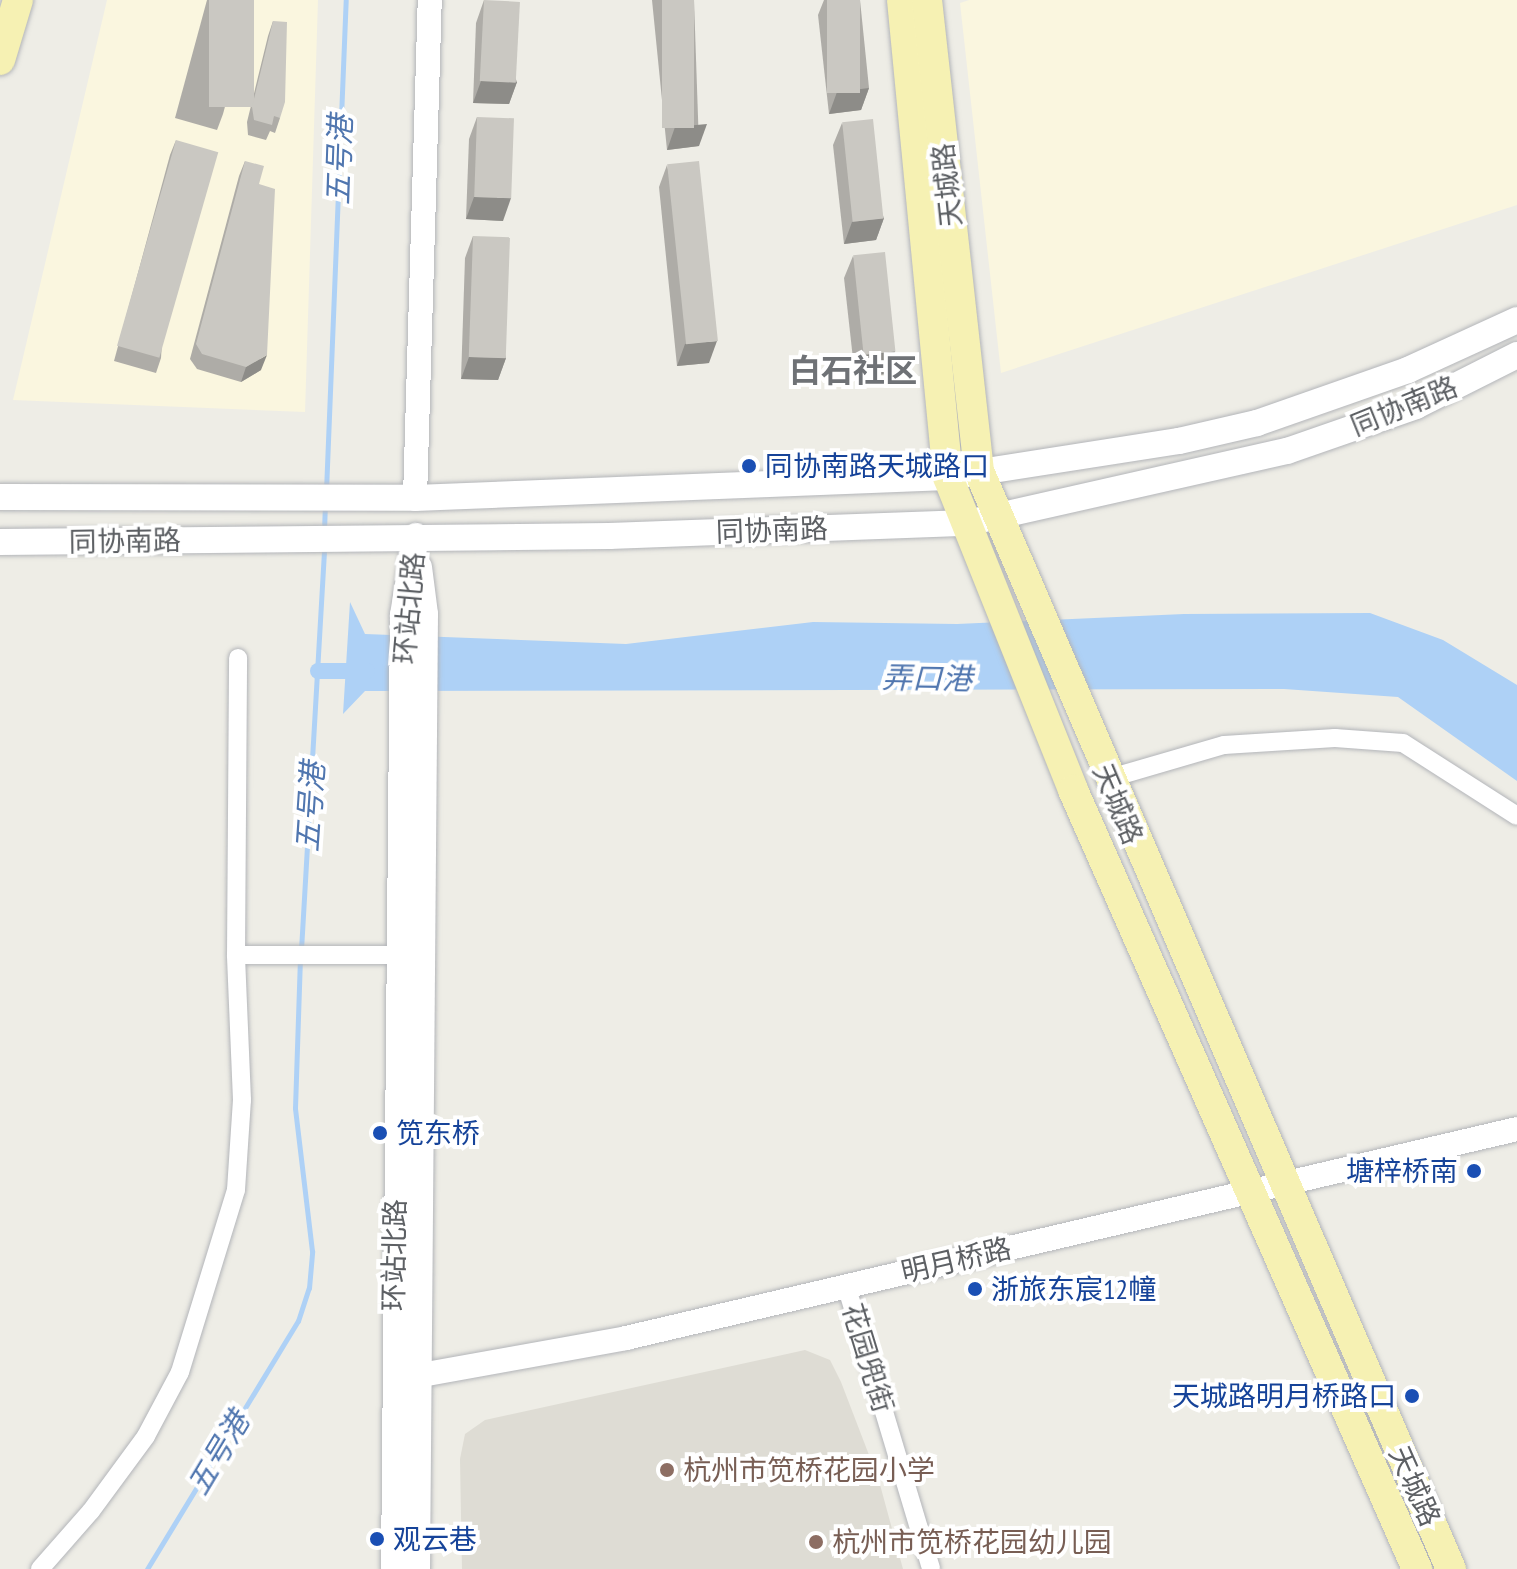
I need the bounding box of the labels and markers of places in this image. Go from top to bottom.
place label: 同协南路天城路口 [765,449,989,483]
marker: 同协南路天城路口 [740,457,758,475]
place label: 笕东桥 [396,1116,480,1150]
marker: 笕东桥 [371,1124,389,1142]
place label: 塘梓桥南 [1346,1154,1458,1188]
marker: 塘梓桥南 [1465,1162,1483,1180]
place label: 浙旅东宸12幢 [991,1272,1156,1306]
marker: 浙旅东宸12幢 [966,1280,984,1298]
place label: 天城路明月桥路口 [1172,1379,1396,1413]
marker: 天城路明月桥路口 [1403,1387,1421,1405]
place label: 杭州市笕桥花园小学 [683,1453,935,1487]
marker: 杭州市笕桥花园小学 [658,1461,676,1479]
place label: 观云巷 [393,1522,477,1556]
place label: 杭州市笕桥花园幼儿园 [832,1525,1112,1559]
marker: 观云巷 [368,1530,386,1548]
marker: 杭州市笕桥花园幼儿园 [807,1533,825,1551]

